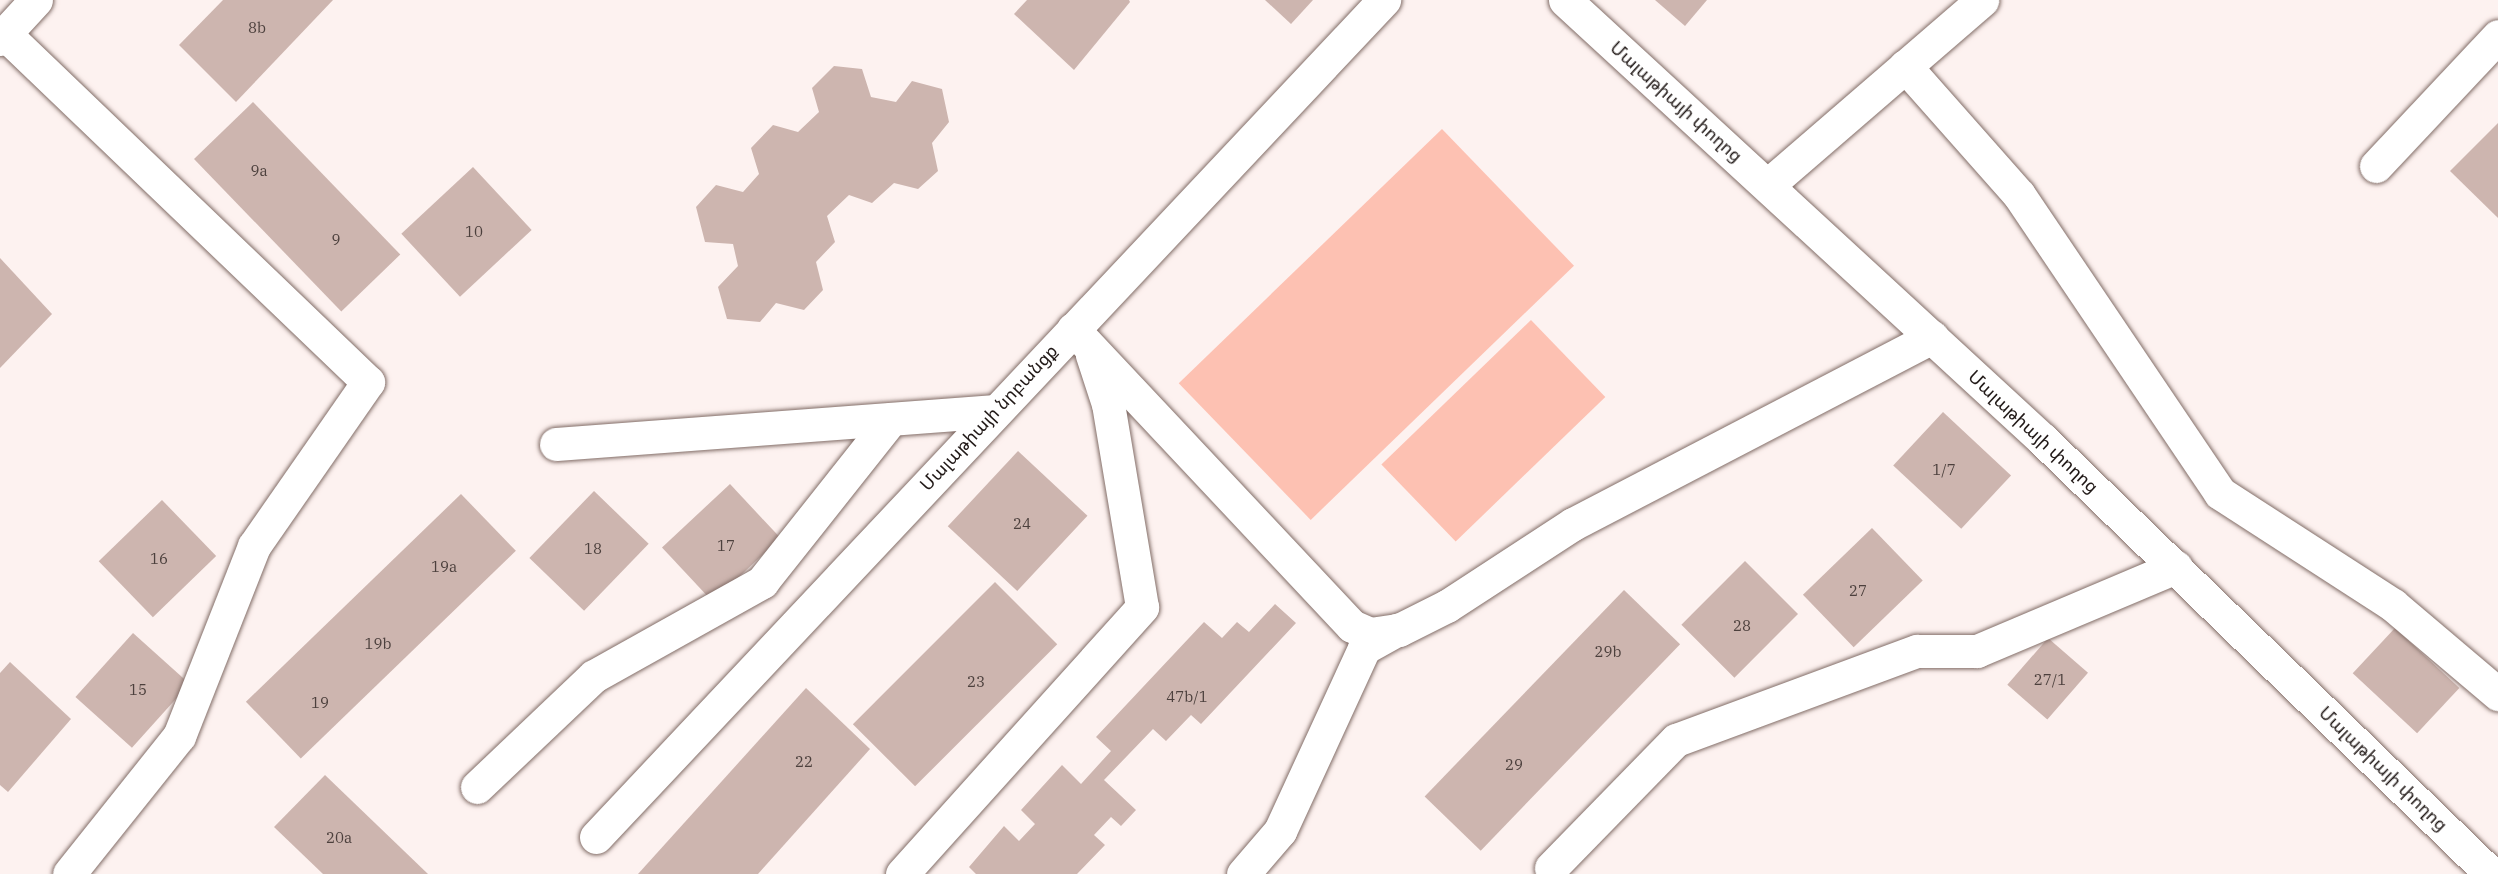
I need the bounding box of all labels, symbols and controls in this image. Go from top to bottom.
house number: 8b [248,19,266,37]
street label: Մալաթիայի փողոց [1606,37,1746,167]
house number: 9a [250,162,268,180]
house number: 10 [465,223,483,241]
house number: 9 [332,231,340,249]
street label: Մալաթիայի նրբանցք [916,340,1062,496]
street label: Մալաթիայի փողոց [1963,366,2103,498]
house number: 1/7 [1932,461,1956,479]
house number: 24 [1013,515,1031,533]
house number: 17 [717,537,735,555]
house number: 18 [584,540,602,558]
house number: 16 [150,550,168,568]
house number: 19a [431,558,457,576]
house number: 27 [1849,582,1867,600]
house number: 28 [1733,617,1751,635]
house number: 19b [365,635,391,653]
house number: 29b [1595,643,1621,661]
house number: 27/1 [2034,671,2066,689]
house number: 23 [967,673,985,691]
house number: 15 [129,681,147,699]
house number: 47b/1 [1166,688,1208,706]
house number: 19 [311,694,329,712]
street label: Մալաթիայի փողոց [2314,702,2452,836]
house number: 22 [795,753,813,771]
house number: 29 [1505,756,1523,774]
house number: 20a [326,829,352,847]

